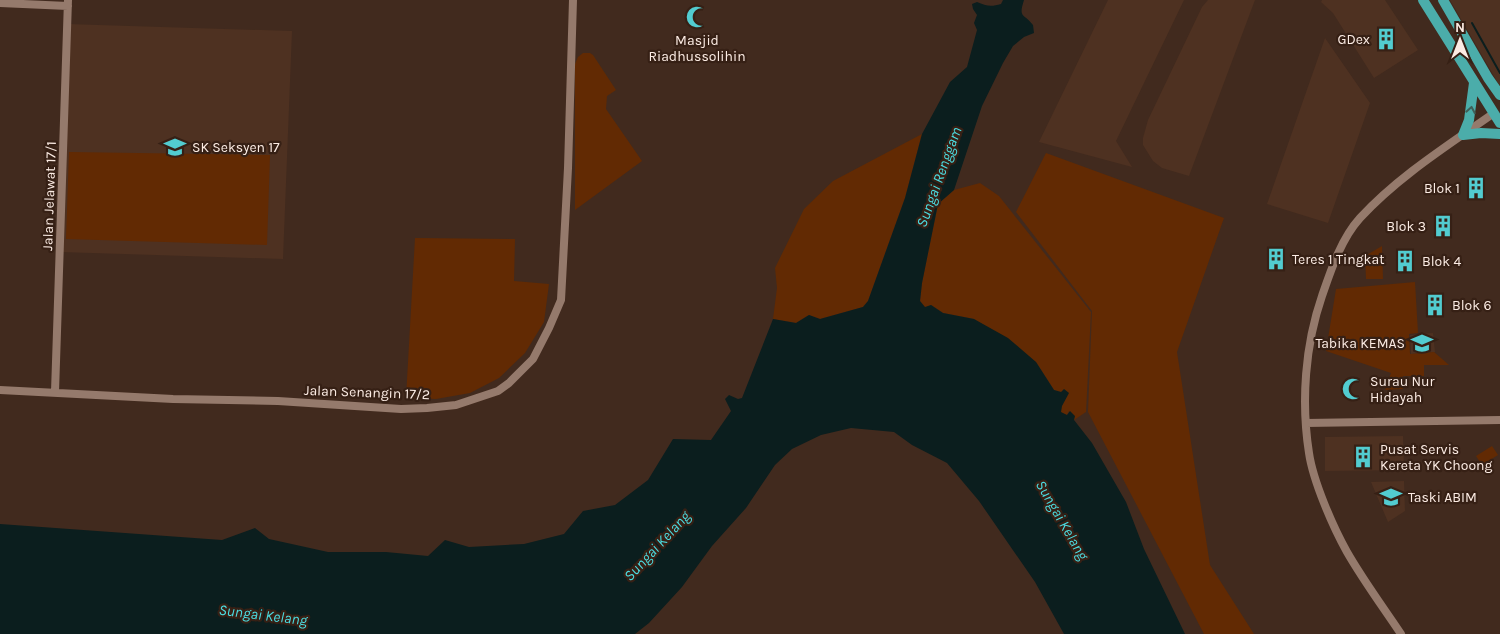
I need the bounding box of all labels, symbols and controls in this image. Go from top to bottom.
mosque icon: Masjid Riadhussolihin [684,4,710,30]
north arrow [1435,15,1485,65]
text: N [1455,19,1465,36]
building icon: GDex [1373,26,1399,52]
place label: GDex [1337,31,1370,48]
place label: Masjid Riadhussolihin [648,32,746,65]
one-way arrow [1465,105,1476,114]
water label: Sungai Renggam [912,124,966,230]
school or university icon: SK Seksyen 17 [162,134,188,160]
place label: SK Seksyen 17 [192,139,280,156]
street label: Jalan Jelawat 17/1 [39,141,60,251]
building icon: Blok 1 [1463,175,1489,201]
place label: Blok 1 [1424,180,1460,197]
building icon: Blok 3 [1430,213,1456,239]
place label: Blok 3 [1386,218,1426,235]
building icon: Teres 1 Tingkat [1263,246,1289,272]
building icon: Blok 4 [1392,248,1418,274]
place label: Teres 1 Tingkat [1292,251,1384,268]
place label: Blok 4 [1422,253,1461,270]
building icon: Blok 6 [1422,292,1448,318]
place label: Blok 6 [1452,297,1492,314]
school or university icon: Tabika KEMAS [1409,330,1435,356]
place label: Tabika KEMAS [1315,335,1405,352]
place label: Surau Nur Hidayah [1370,373,1436,406]
mosque icon: Surau Nur Hidayah [1340,376,1366,402]
street label: Jalan Senangin 17/2 [304,382,430,403]
place label: Pusat Servis Kereta YK Choong [1380,441,1493,474]
building icon: Pusat Servis Kereta YK Choong [1350,444,1376,470]
water label: Sungai Kelang [1032,477,1093,564]
school or university icon: Taski ABIM [1378,484,1404,510]
place label: Taski ABIM [1408,489,1477,506]
water label: Sungai Kelang [620,506,695,585]
water label: Sungai Kelang [218,601,310,630]

